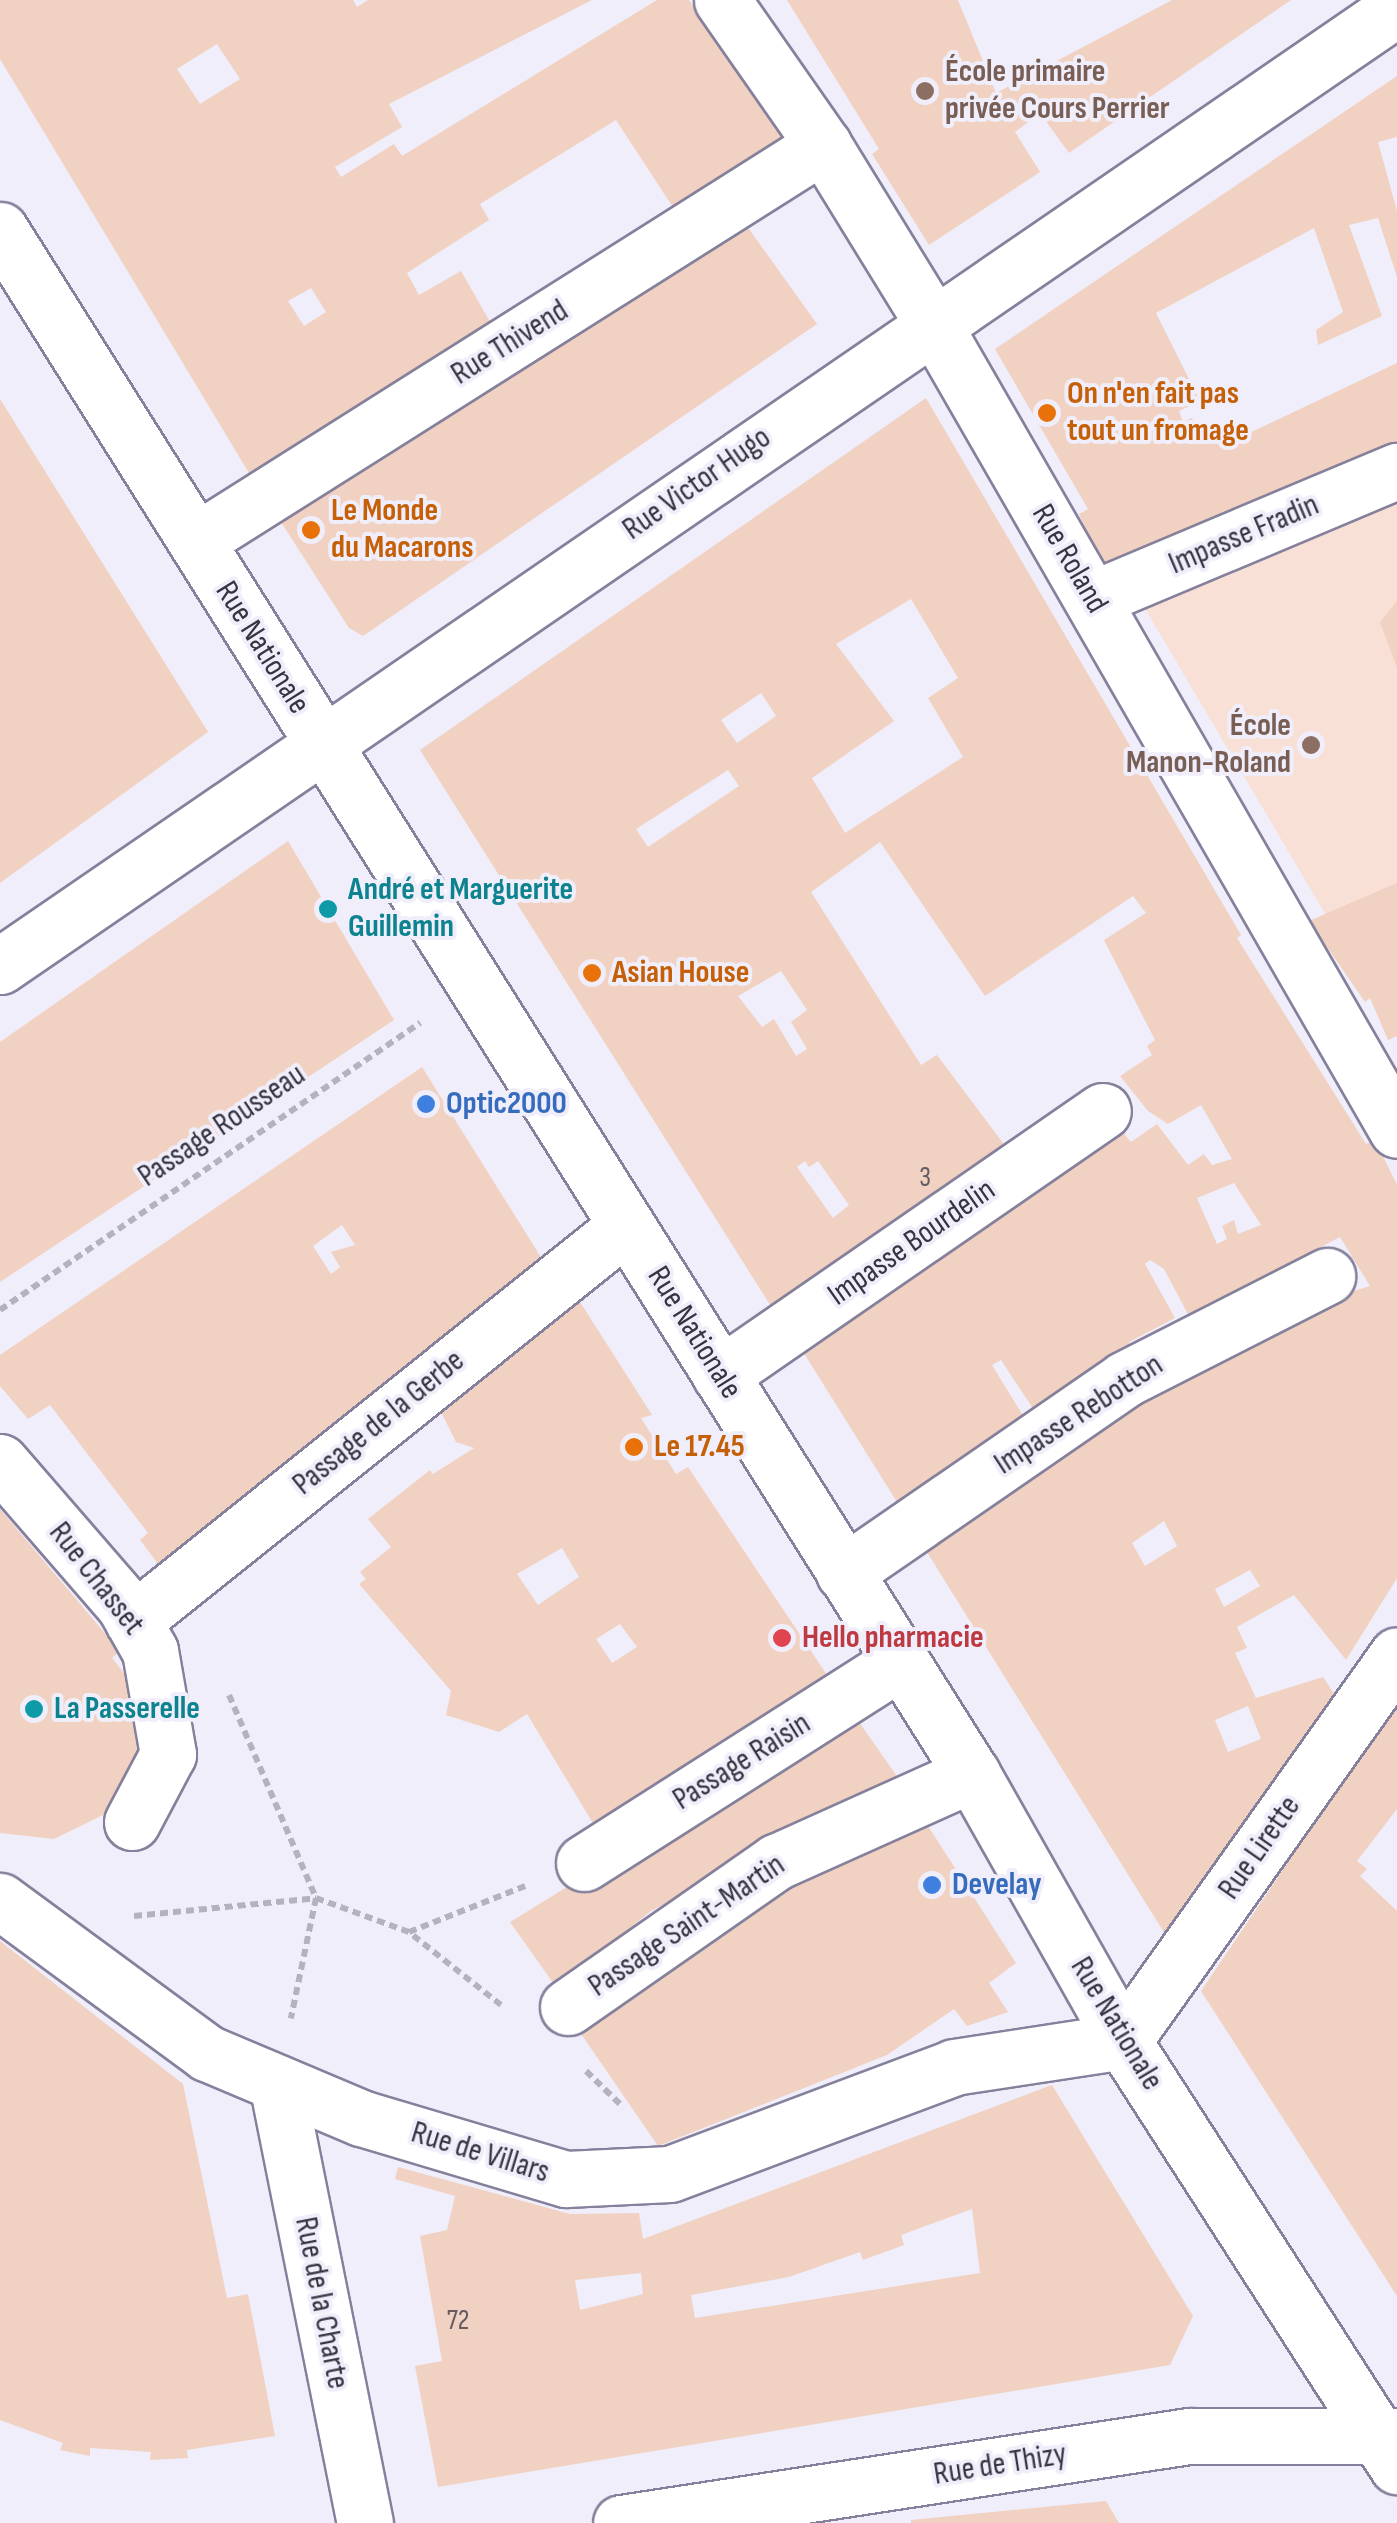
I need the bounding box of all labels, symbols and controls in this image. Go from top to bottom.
place label: École primaire privée Cours Perrier [945,54,1170,129]
marker: École primaire privée Cours Perrier [914,80,936,102]
street label: Rue Thivend [444,292,576,394]
place label: On n'en fait pas tout un fromage [1067,376,1249,451]
marker: On n'en fait pas tout un fromage [1036,402,1058,424]
street label: Rue Victor Hugo [616,419,778,549]
street label: Impasse Fradin [1163,486,1325,584]
place label: Le Monde du Macarons [331,493,474,568]
street label: Rue Roland [1023,498,1115,620]
marker: Le Monde du Macarons [300,519,322,541]
street label: Rue Nationale [206,575,318,721]
place label: École Manon-Roland [1126,708,1291,783]
marker: École Manon-Roland [1300,734,1322,756]
place label: André et Marguerite Guillemin [348,872,573,947]
marker: André et Marguerite Guillemin [317,898,339,920]
place label: Asian House [612,954,749,992]
marker: Asian House [581,962,603,984]
street label: Passage Rousseau [131,1056,313,1196]
place label: Optic2000 [446,1085,567,1123]
marker: Optic2000 [415,1093,437,1115]
house number: 3 [919,1161,931,1195]
street label: Impasse Bourdelin [821,1171,1003,1315]
street label: Rue Nationale [638,1260,750,1406]
street label: Passage de la Gerbe [285,1342,473,1504]
street label: Impasse Rebotton [988,1346,1170,1484]
place label: Le 17.45 [654,1428,745,1466]
marker: Le 17.45 [623,1436,645,1458]
street label: Rue Chasset [40,1515,152,1643]
place label: Hello pharmacie [802,1619,984,1657]
marker: Hello pharmacie [771,1627,793,1649]
place label: La Passerelle [54,1690,200,1728]
marker: La Passerelle [23,1698,45,1720]
street label: Passage Raisin [666,1705,818,1819]
street label: Rue Lirette [1211,1789,1309,1907]
street label: Passage Saint-Martin [582,1846,792,2006]
place label: Develay [952,1866,1041,1904]
marker: Develay [921,1874,943,1896]
street label: Rue Nationale [1061,1950,1171,2098]
street label: Rue de Villars [406,2114,554,2192]
street label: Rue de la Charte [286,2214,356,2392]
house number: 72 [447,2304,469,2338]
street label: Rue de Thizy [931,2436,1069,2494]

